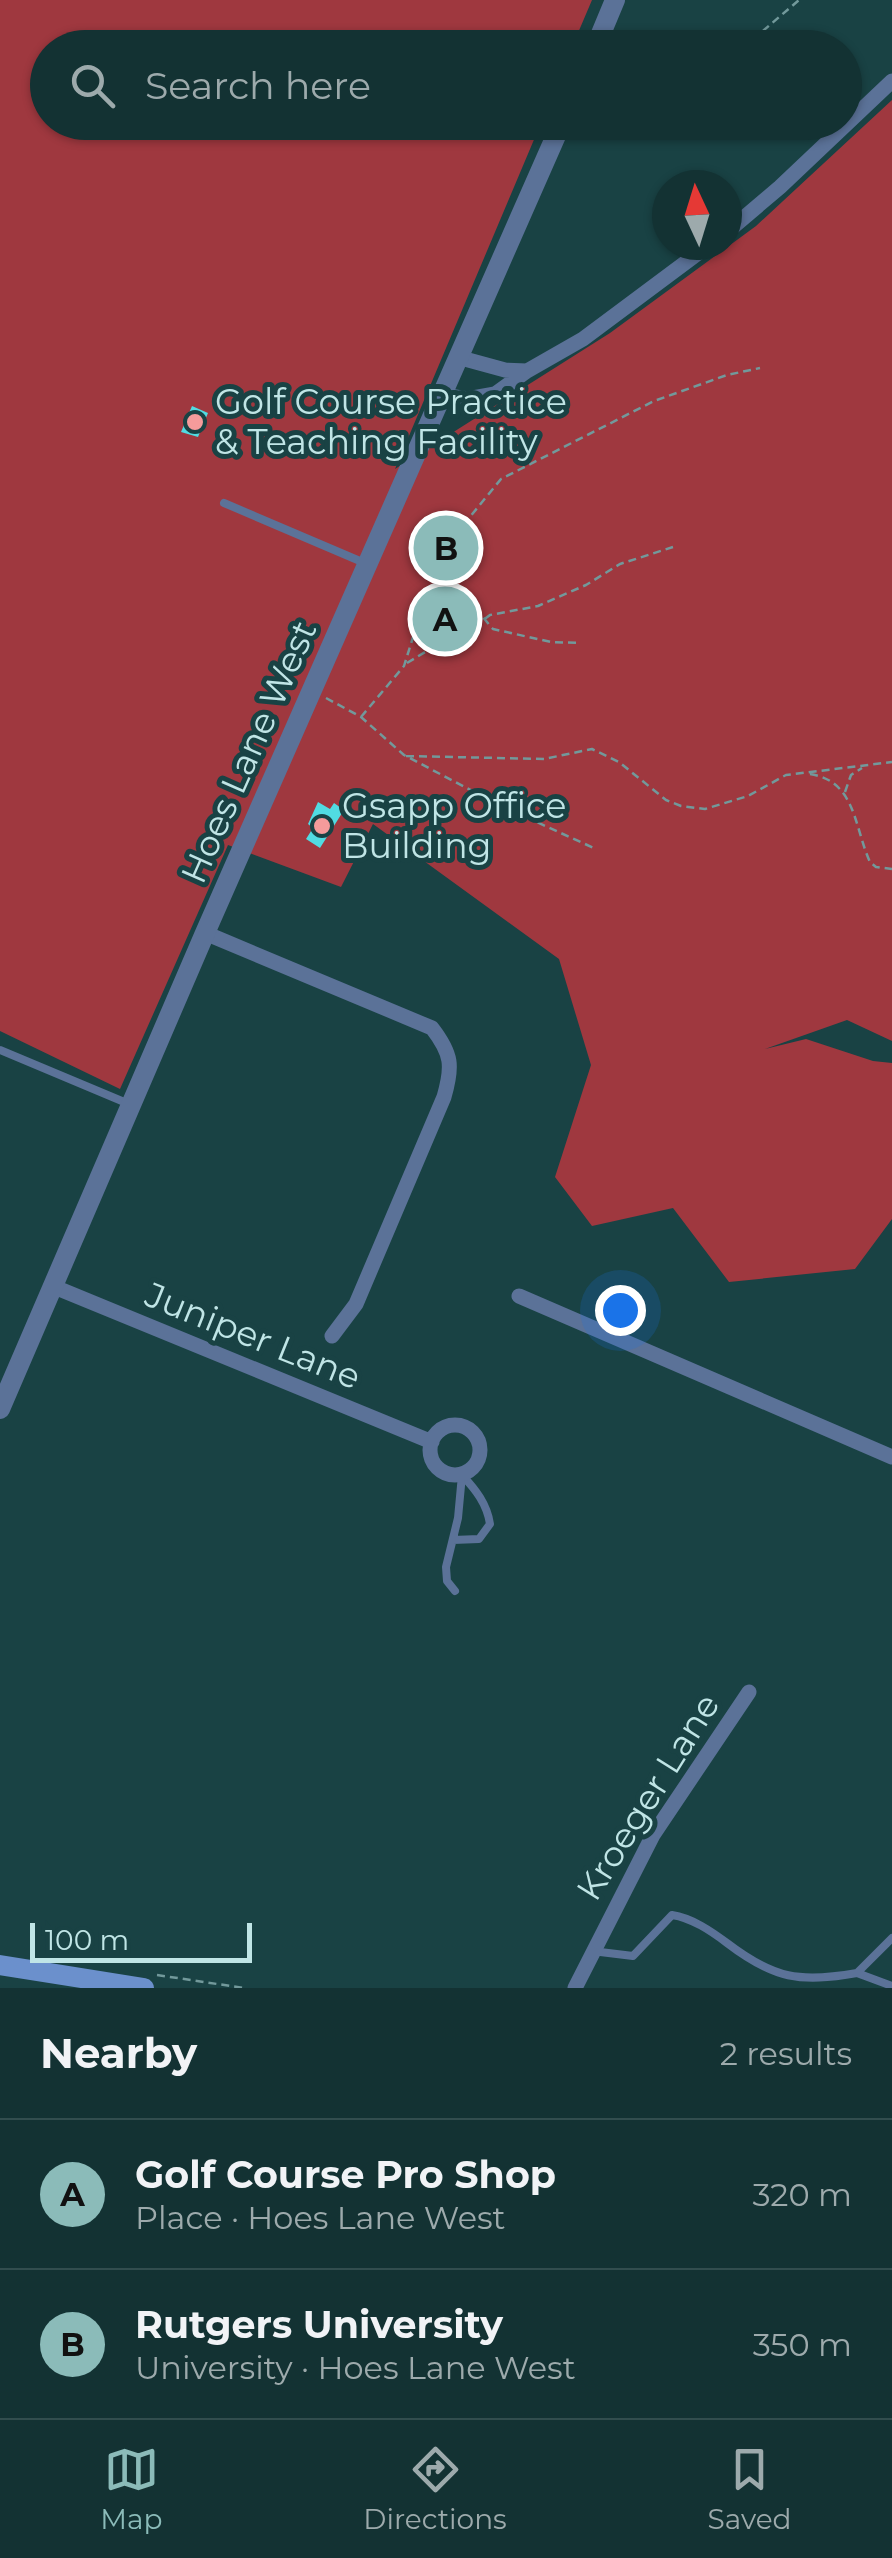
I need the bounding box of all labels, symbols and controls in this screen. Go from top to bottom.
search box [30,30,862,140]
icon: search [65,58,120,113]
text: Search here [145,62,371,109]
north arrow [652,170,742,260]
place label: Golf Course Practice & Teaching Facility [215,380,567,463]
marker: Golf Course Practice & Teaching Facility [184,411,206,433]
pin: B [414,510,478,586]
pin: A [412,582,478,656]
street label: Hoes Lane West [171,614,326,890]
place label: Gsapp Office Building [342,784,567,867]
marker: Gsapp Office Building [311,815,333,837]
street label: Juniper Lane [138,1272,367,1398]
your location [595,1285,646,1336]
street label: Kroeger Lane [567,1685,728,1908]
scale bar [30,1918,252,1962]
text: 100 m [45,1923,129,1957]
text: Nearby [40,2027,197,2079]
text: 2 results [720,2034,852,2073]
text: Golf Course Pro Shop [135,2151,556,2198]
text: A [60,2175,85,2214]
text: 320 m [752,2175,852,2214]
text: Place · Hoes Lane West [135,2198,506,2237]
text: Rutgers University [135,2301,503,2348]
text: B [60,2325,85,2364]
text: 350 m [753,2325,852,2364]
text: University · Hoes Lane West [135,2348,576,2387]
tab: Map [100,2442,163,2536]
tab: Directions [363,2442,507,2536]
tab: Saved [707,2442,792,2536]

